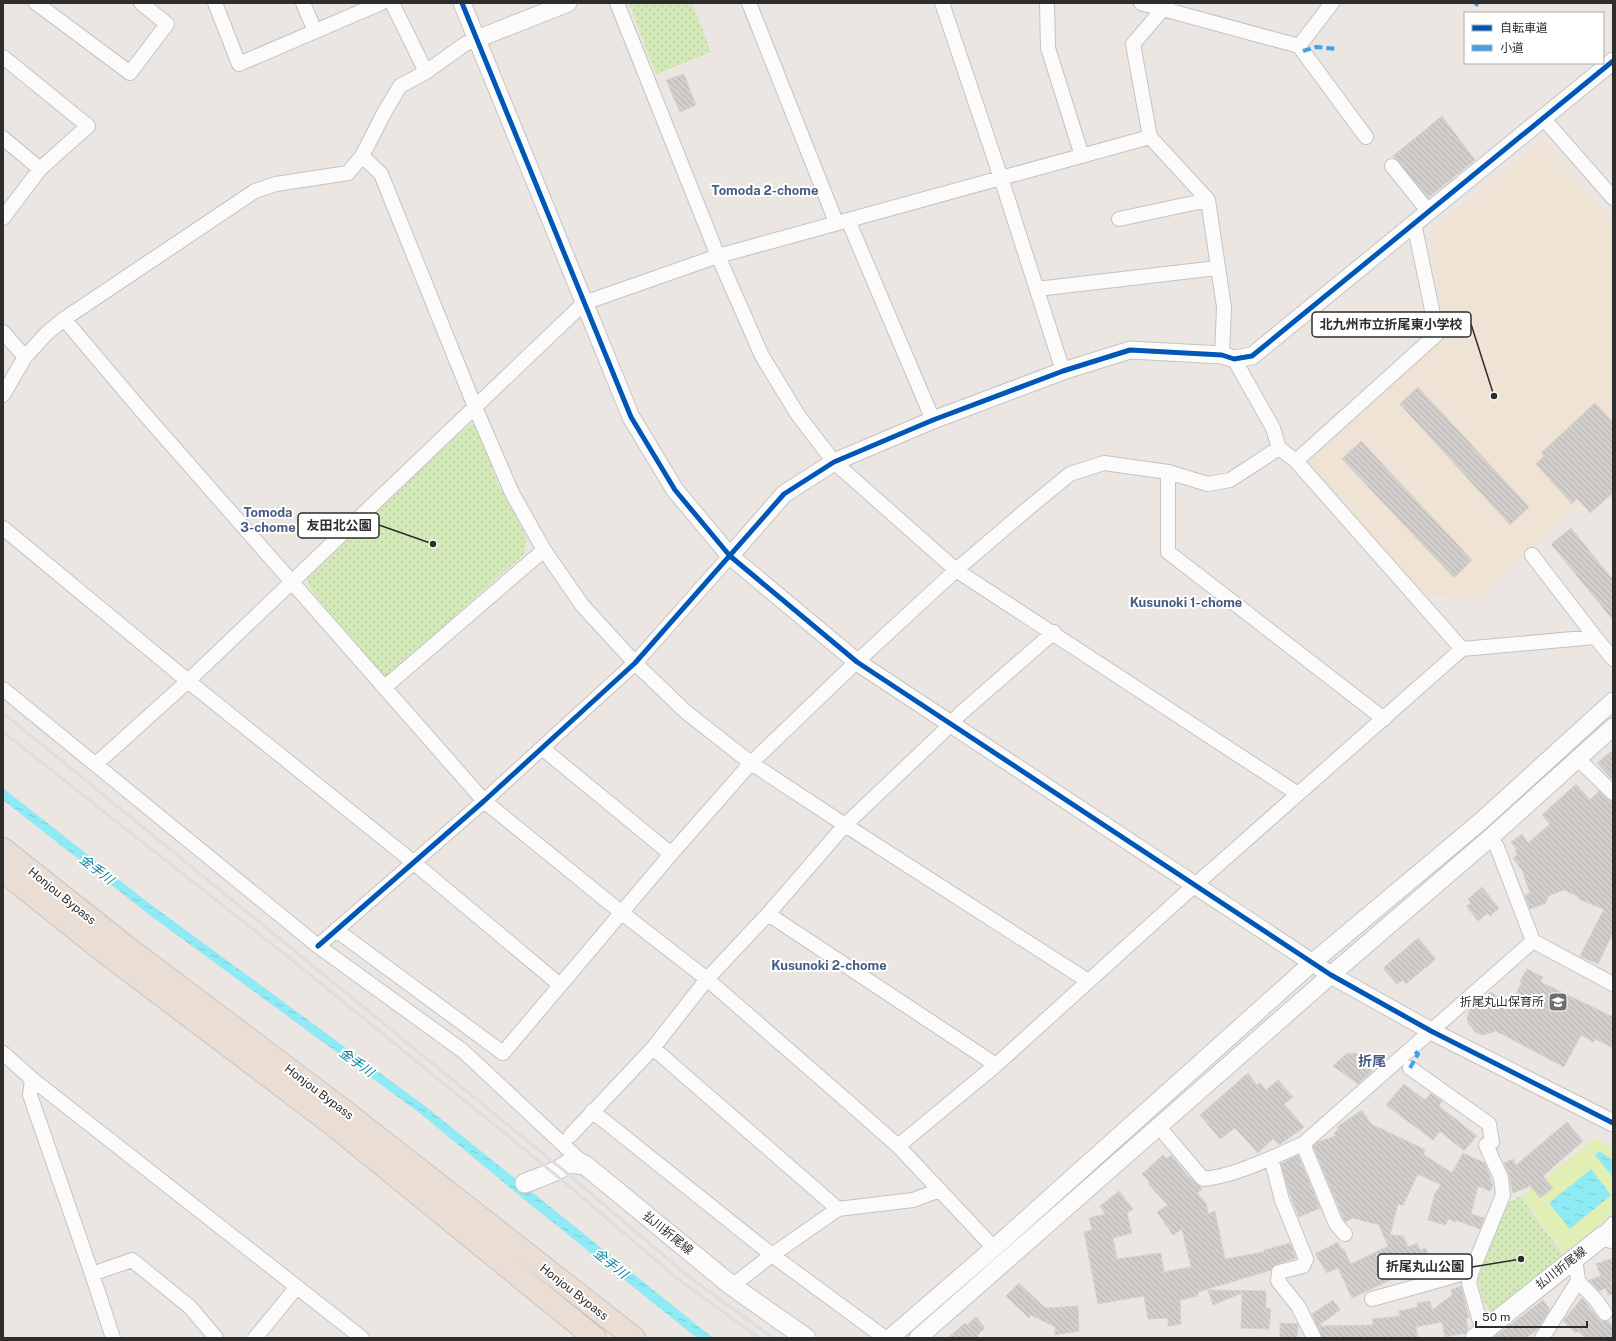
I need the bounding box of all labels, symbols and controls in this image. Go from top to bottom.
legend [1464,12,1604,64]
text: 自転車道 [1500,21,1548,35]
text: 小道 [1500,41,1524,55]
district label: Tomoda 2-chome [712,183,818,198]
callout: 北九州市立折尾東小学校 [1312,312,1471,337]
text: 北九州市立折尾東小学校 [1319,317,1463,332]
district label: Tomoda 3-chome [240,505,296,535]
callout: 友田北公園 [298,513,379,538]
text: 友田北公園 [306,518,372,533]
district label: Kusunoki 1-chome [1130,595,1242,610]
water label: 金手川 [77,851,118,889]
street label: Honjou Bypass [25,865,99,927]
district label: Kusunoki 2-chome [771,958,887,973]
school or university icon: 折尾丸山保育所 [1547,991,1569,1013]
place label: 折尾丸山保育所 [1460,995,1544,1009]
water label: 金手川 [337,1045,379,1081]
district label: 折尾 [1358,1053,1386,1069]
street label: Honjou Bypass [282,1061,356,1123]
street label: 払川折尾線 [640,1209,696,1257]
street label: 払川折尾線 [1533,1244,1589,1292]
water label: 金手川 [591,1245,632,1283]
callout: 折尾丸山公園 [1378,1254,1472,1279]
text: 折尾丸山公園 [1386,1259,1464,1274]
street label: Honjou Bypass [537,1261,611,1323]
scale bar [1476,1303,1587,1329]
text: 50 m [1482,1310,1510,1324]

